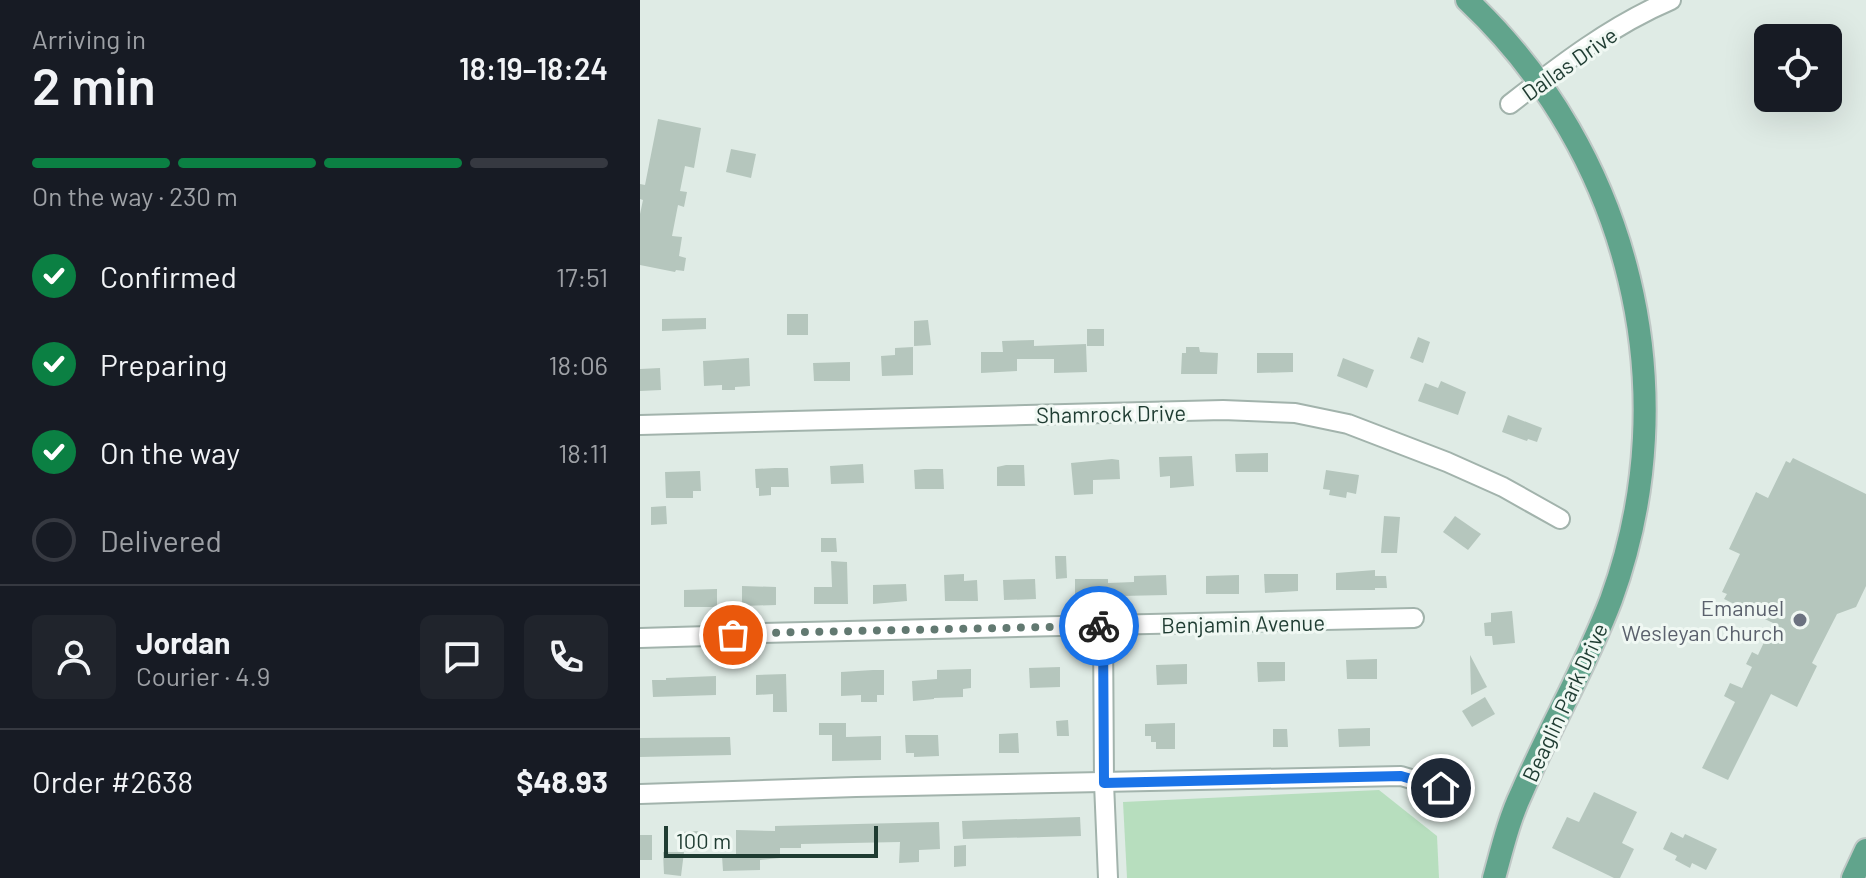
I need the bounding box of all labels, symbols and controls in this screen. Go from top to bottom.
street label: Dallas Drive [1516,21,1622,105]
text: Arriving in [32,23,146,54]
map controls [1754,24,1842,112]
button: locate [1754,24,1842,112]
text: 18:19–18:24 [459,50,608,86]
text: 2 min [32,53,156,115]
text: On the way · 230 m [32,180,238,211]
icon: check [32,254,76,298]
text: Confirmed [100,258,237,294]
text: 17:51 [556,261,608,292]
icon: check [32,342,76,386]
text: Preparing [100,346,227,382]
text: 18:06 [548,349,608,380]
street label: Shamrock Drive [1036,399,1186,427]
icon: check [32,430,76,474]
text: On the way [100,434,240,470]
text: 18:11 [558,437,608,468]
text: Delivered [100,522,222,558]
courier [1059,586,1139,666]
place label: Emanuel Wesleyan Church [1622,594,1784,645]
pin [699,601,767,669]
icon: bike [1077,604,1121,648]
street label: Benjamin Avenue [1161,609,1325,637]
marker: Emanuel Wesleyan Church [1791,611,1809,629]
icon: bag [711,613,755,657]
button: person [32,615,116,699]
button: chat [420,615,504,699]
button: phone [524,615,608,699]
street label: Beaglin Park Drive [1516,619,1612,785]
text: Jordan [136,624,231,660]
text: Courier · 4.9 [136,660,270,691]
pin [1407,754,1475,822]
text: Order #2638 [32,763,193,799]
text: $48.93 [516,763,608,799]
icon: home [1419,766,1463,810]
scale bar [664,822,878,858]
text: 100 m [676,827,731,853]

